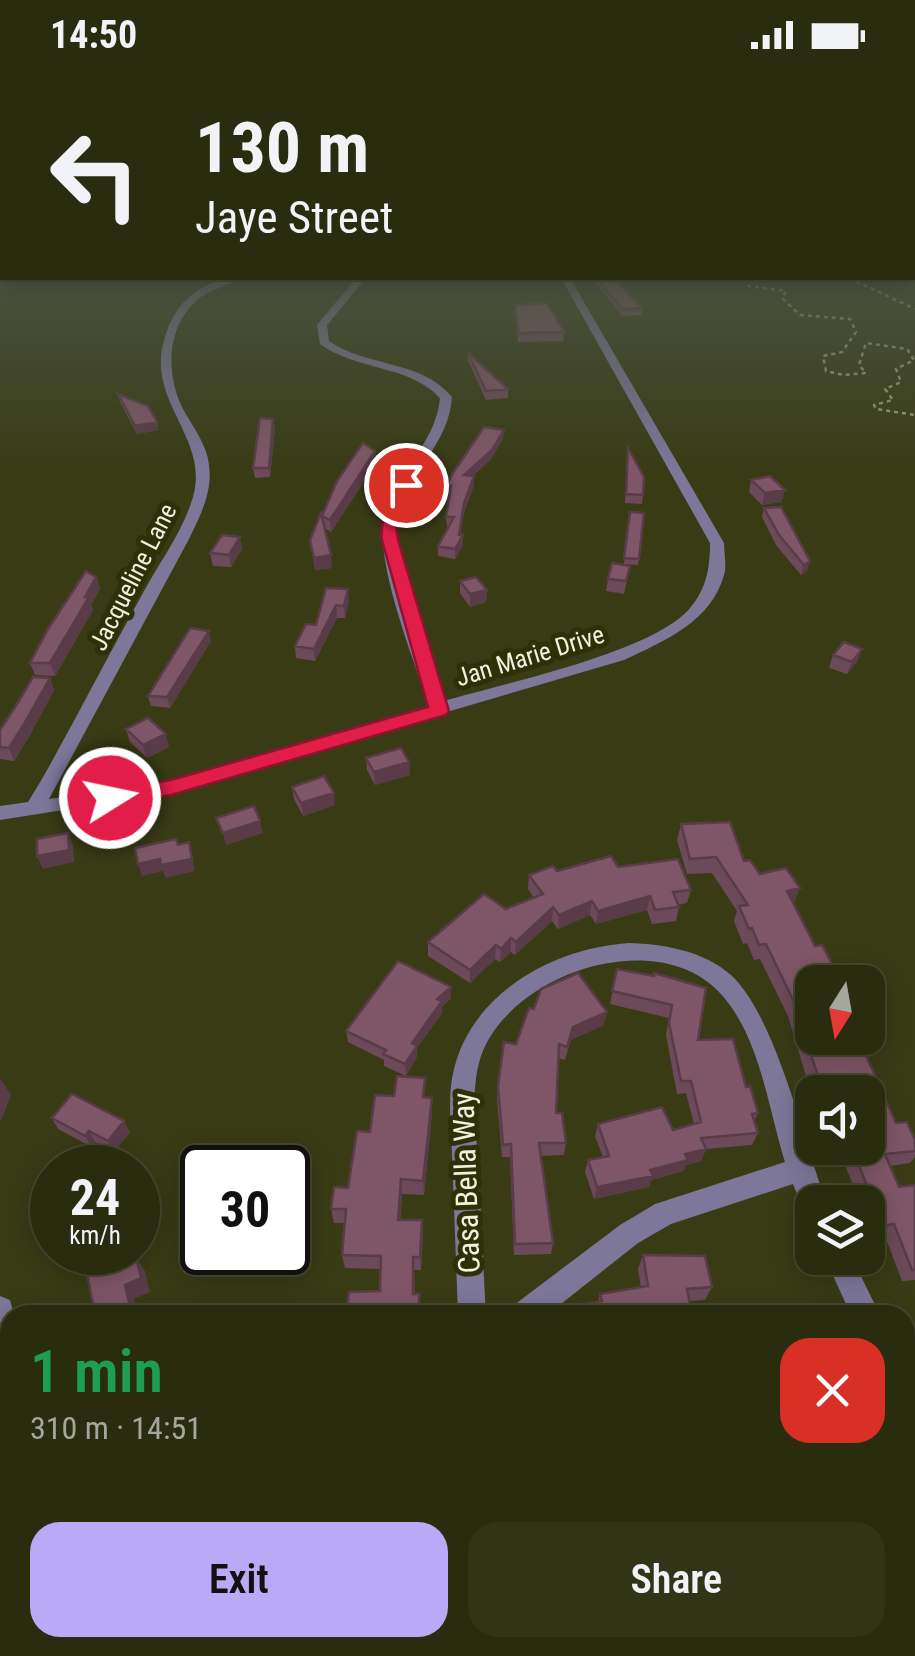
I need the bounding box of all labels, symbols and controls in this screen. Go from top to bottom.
text: 14:50 [50,13,137,57]
text: 130 m [195,107,369,189]
icon: left [30,110,160,240]
text: Jaye Street [195,191,393,244]
pin [364,443,449,528]
icon: arrive [379,458,434,513]
street label: Jacqueline Lane [84,499,182,655]
street label: Jan Marie Drive [452,620,608,692]
position arrow [58,746,162,850]
north arrow [795,965,885,1055]
map controls [795,965,885,1275]
button: sound [795,1075,885,1165]
street label: Casa Bella Way [445,1092,487,1274]
speed limit sign: 30 [180,1145,310,1275]
text: 24 [70,1169,120,1227]
button: layers [795,1185,885,1275]
text: km/h [69,1221,121,1250]
text: 1 min [30,1336,163,1407]
button: close [780,1338,885,1443]
text: 310 m · 14:51 [30,1409,202,1447]
button: Exit [30,1522,448,1637]
button: Share [468,1522,885,1637]

